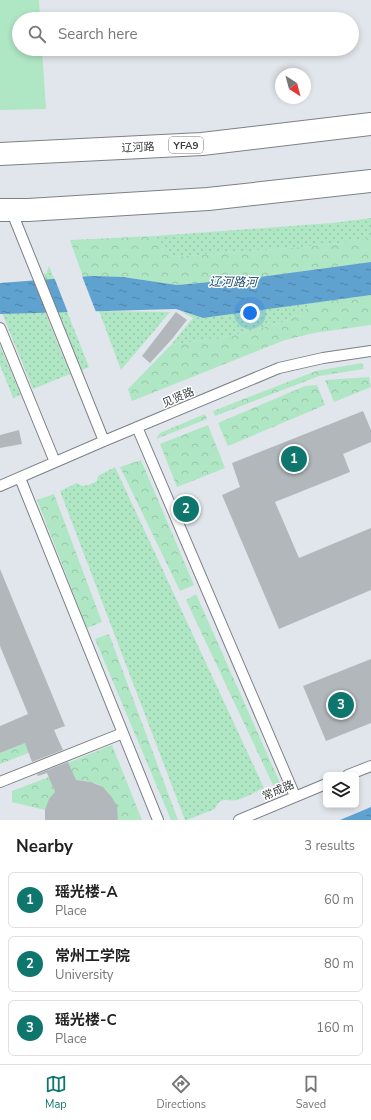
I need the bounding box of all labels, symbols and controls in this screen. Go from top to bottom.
search box [12,12,359,56]
icon: search [26,23,48,45]
text: Search here [58,24,138,44]
north arrow [275,68,311,104]
road number: YFA9 [169,137,203,153]
street label: 辽河路 [121,139,155,156]
water label: 辽河路河 [209,274,259,290]
your location [240,303,260,323]
street label: 见贤路 [160,384,196,411]
pin: 1 [281,444,307,474]
pin: 2 [173,494,199,524]
pin: 3 [328,690,354,720]
map controls [323,772,359,808]
button: layers [323,772,359,808]
street label: 常成路 [260,777,296,804]
text: Nearby [16,835,73,858]
text: 3 results [304,837,355,855]
text: 瑶光楼-A [55,882,118,902]
text: 1 [26,891,34,909]
text: 60 m [324,891,354,909]
text: Place [55,902,87,920]
text: 常州工学院 [55,946,130,966]
text: 2 [26,955,34,973]
text: 80 m [324,955,354,973]
text: University [55,966,114,984]
text: 瑶光楼-C [55,1010,117,1030]
text: 3 [26,1019,34,1037]
text: 160 m [316,1019,354,1037]
text: Place [55,1030,87,1048]
tab: Map [45,1073,67,1112]
tab: Directions [157,1073,206,1112]
tab: Saved [296,1073,326,1112]

